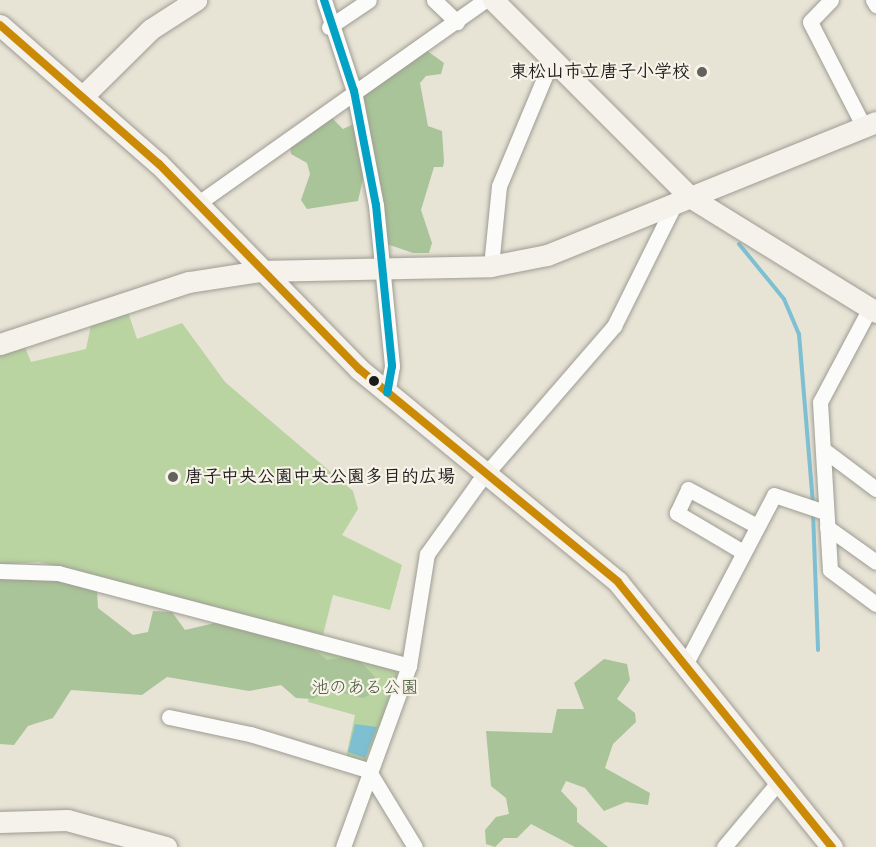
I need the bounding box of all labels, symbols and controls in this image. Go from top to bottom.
place label: 東松山市立唐子小学校 [510,61,690,83]
marker: 東松山市立唐子小学校 [695,65,709,79]
unlabelled marker [368,375,380,387]
place label: 唐子中央公園中央公園多目的広場 [185,466,455,488]
marker: 唐子中央公園中央公園多目的広場 [166,470,180,484]
park label: 池のある公園 [311,677,419,699]

